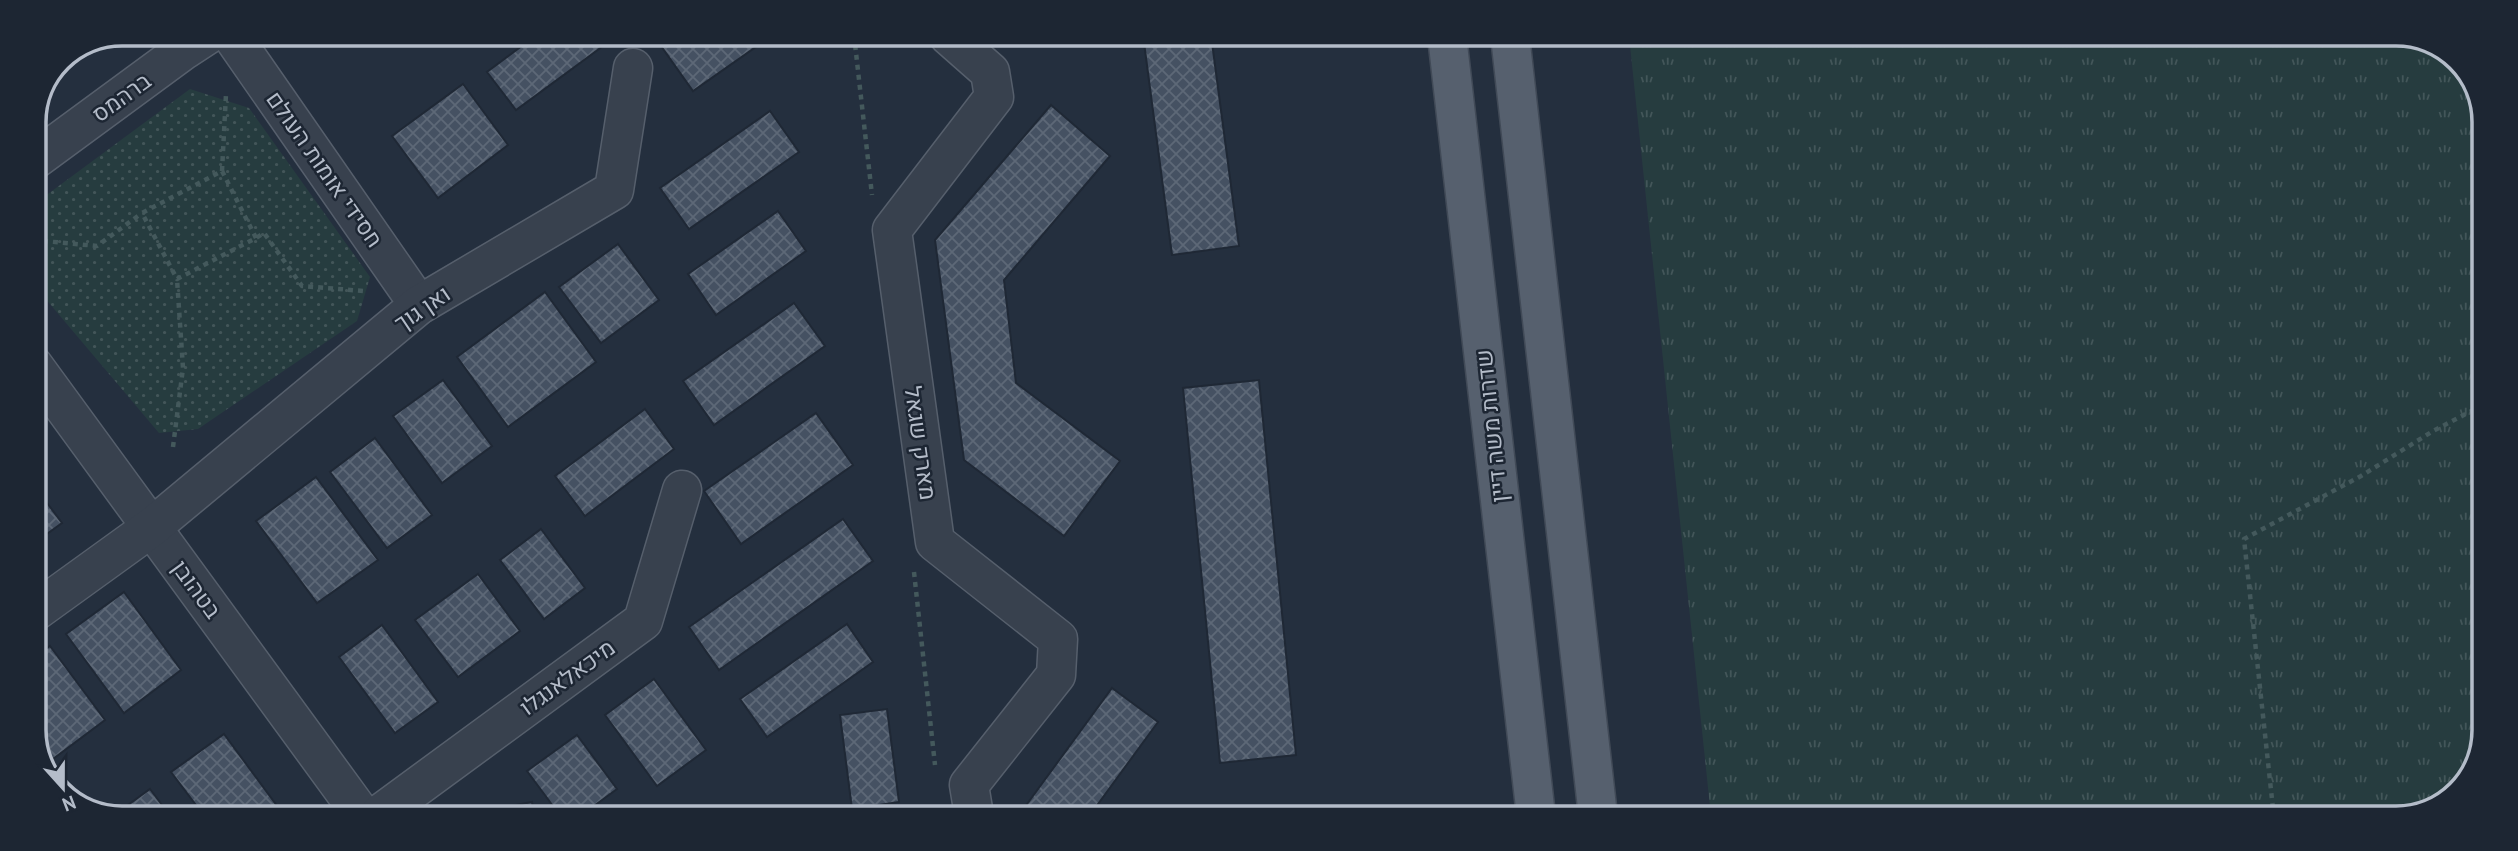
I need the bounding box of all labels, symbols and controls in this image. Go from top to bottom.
street label: ברהמס [86,66,156,128]
street label: חסידי אומות העולם [260,85,390,253]
street label: ואן גוך [388,279,456,337]
street label: שדרות משה דיין [1469,348,1513,504]
street label: מארק שגאל [899,384,943,502]
street label: בטהובן [166,554,228,624]
street label: מיכאלאנגלו [514,633,620,721]
north arrow [28,753,98,823]
text: N [59,790,79,817]

